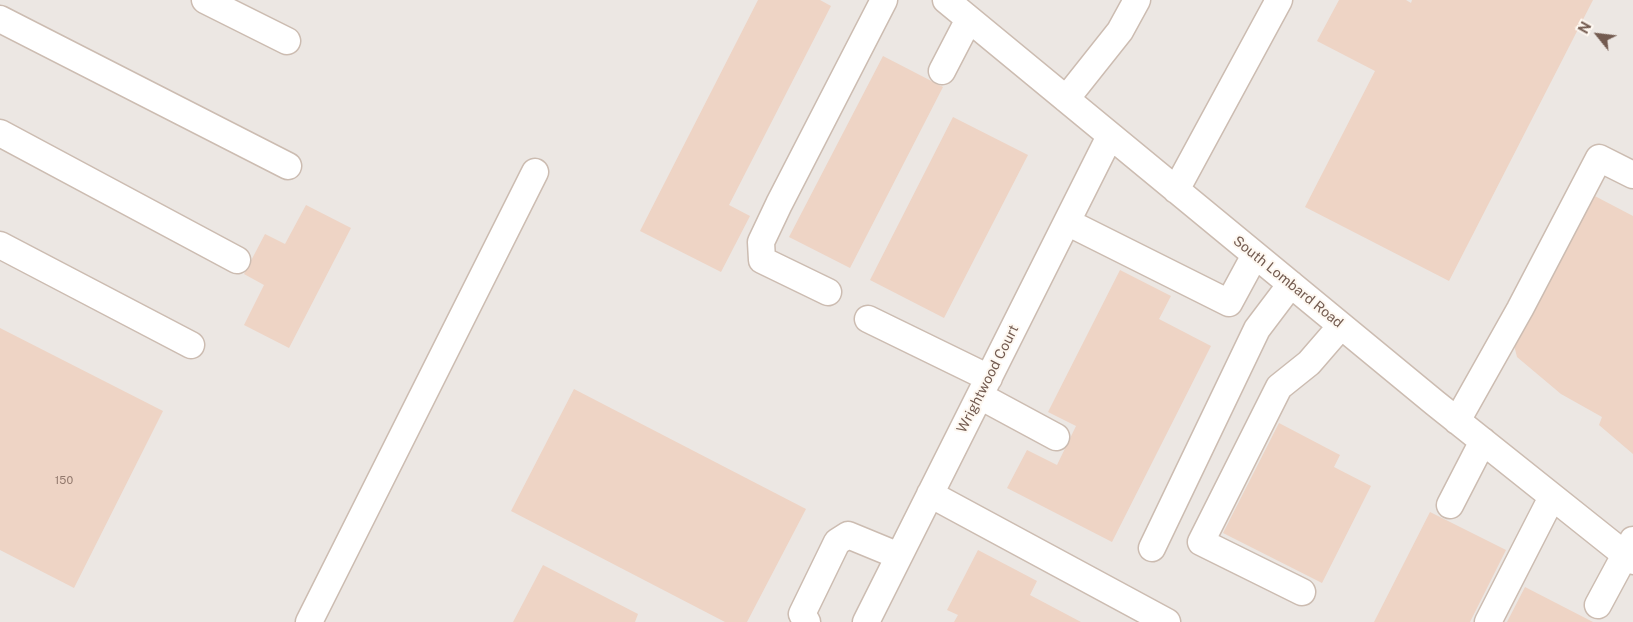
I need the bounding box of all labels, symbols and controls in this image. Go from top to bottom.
north arrow [1573,10,1623,60]
text: N [1575,19,1595,36]
street label: South Lombard Road [1230,233,1346,331]
street label: Wrightwood Court [954,322,1022,436]
house number: 150 [55,474,73,488]

